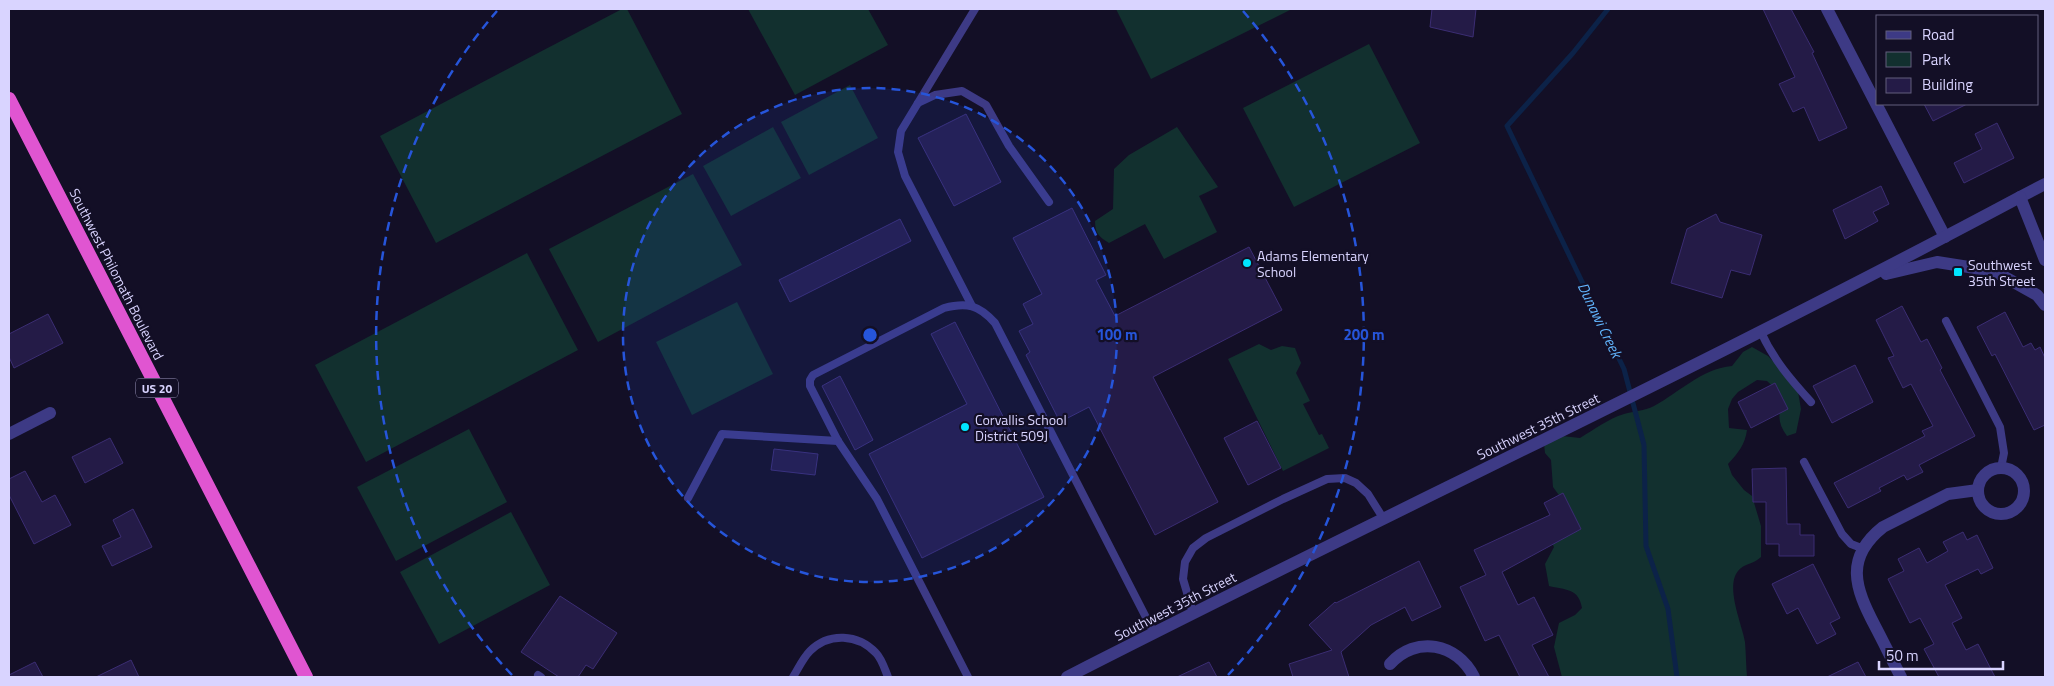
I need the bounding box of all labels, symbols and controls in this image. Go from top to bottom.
legend [1876,15,2039,105]
text: Road [1922,23,1954,46]
text: Park [1922,48,1951,71]
text: Building [1922,73,1973,96]
street label: Southwest Philomath Boulevard [65,185,169,363]
place label: Adams Elementary School [1257,245,1369,282]
place label: Southwest 35th Street [1968,254,2035,291]
marker: Adams Elementary School [1241,257,1253,269]
marker: Southwest 35th Street [1952,266,1964,278]
water label: Dunawi Creek [1572,278,1629,364]
text: 100 m [1096,323,1138,346]
text: 200 m [1343,323,1385,346]
centre of rings [861,326,879,344]
road number: US 20 [136,378,178,398]
street label: Southwest 35th Street [1473,387,1603,465]
place label: Corvallis School District 509J [975,409,1067,446]
marker: Corvallis School District 509J [959,421,971,433]
street label: Southwest 35th Street [1110,566,1240,646]
scale bar [1879,638,2003,670]
text: 50 m [1886,644,1919,667]

